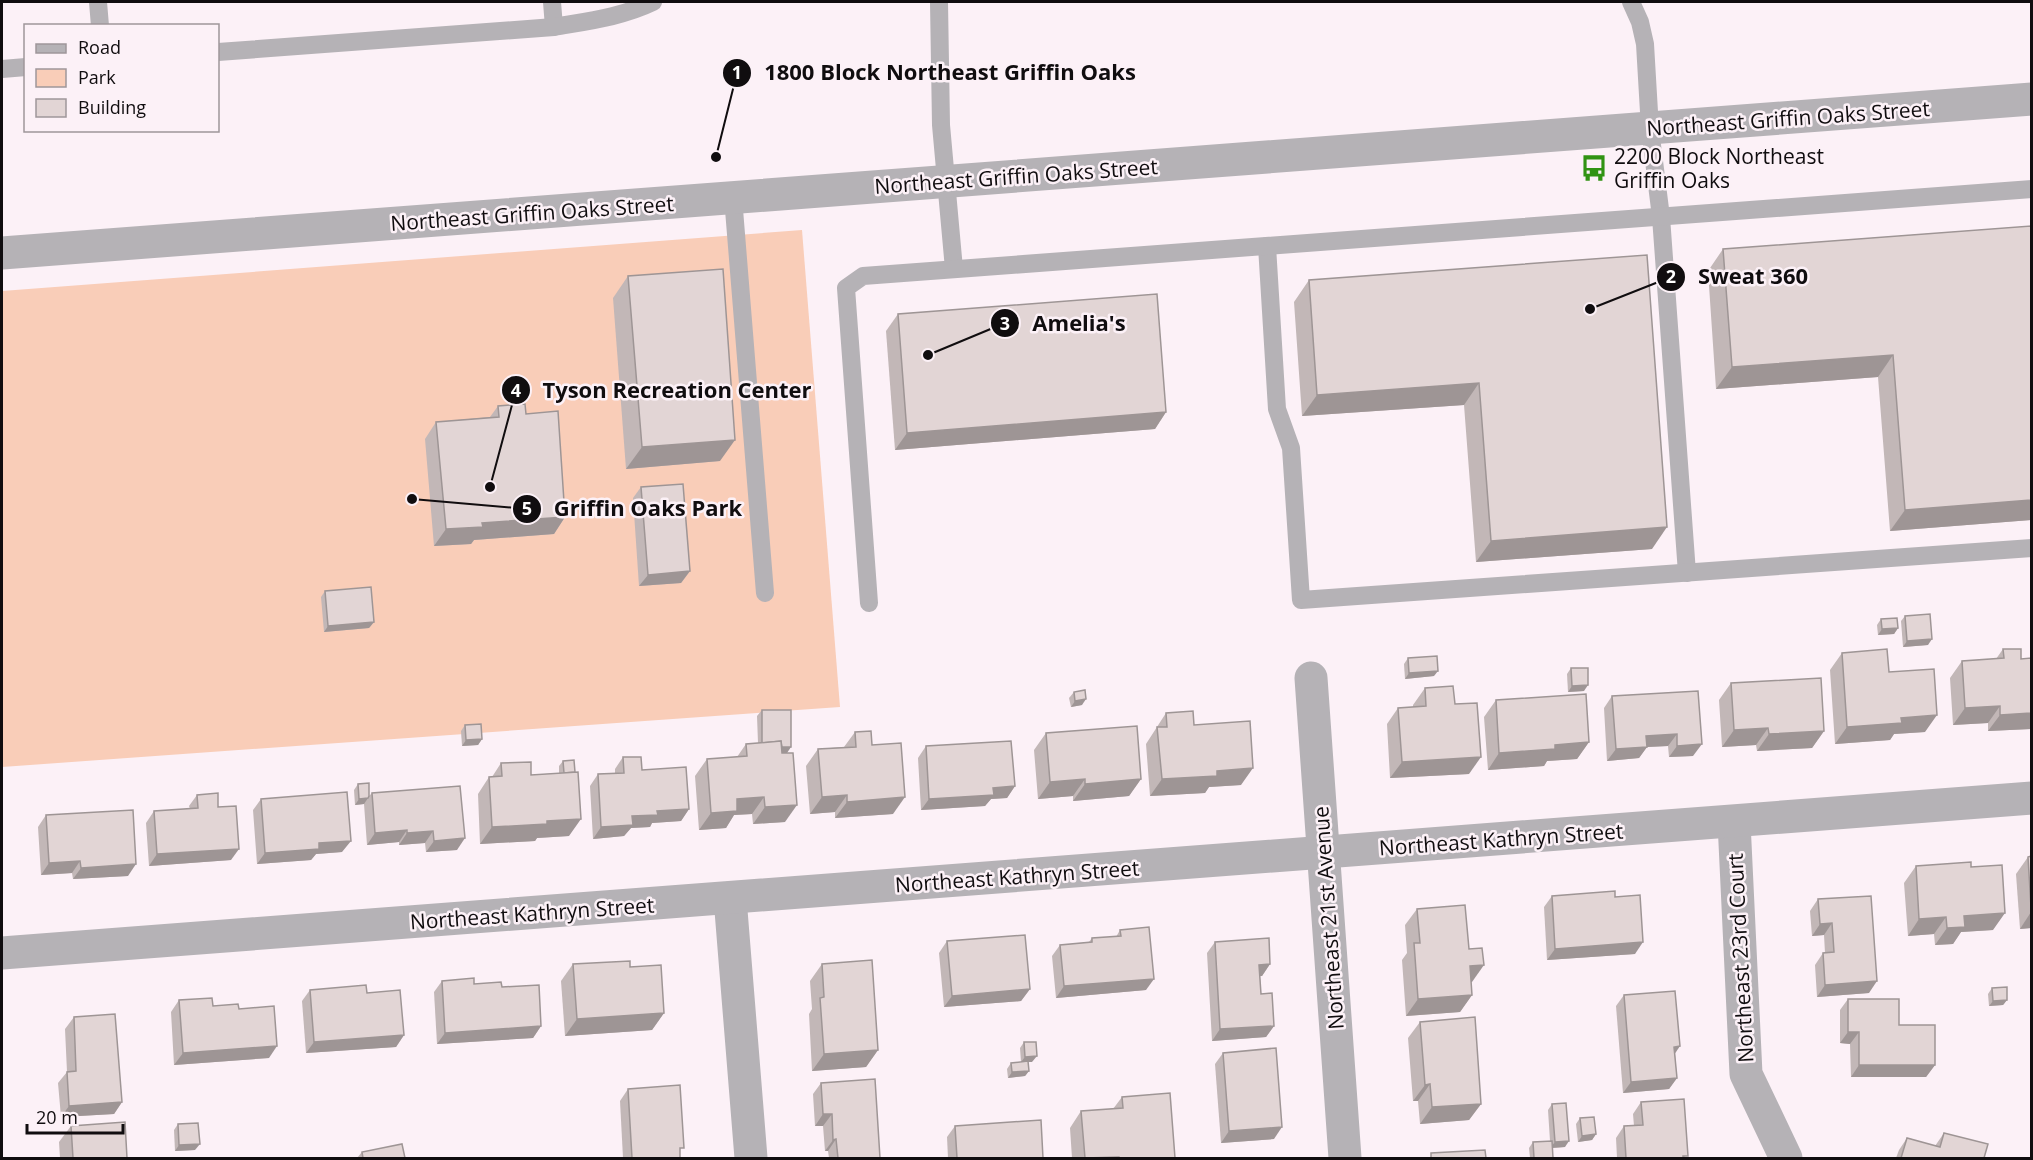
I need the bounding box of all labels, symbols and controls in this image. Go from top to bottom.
legend [24,24,219,132]
text: Road [78,35,121,59]
callout: 1800 Block Northeast Griffin Oaks [722,53,1148,93]
text: 1800 Block Northeast Griffin Oaks [764,56,1136,86]
text: 1 [732,60,742,84]
text: Park [78,65,116,89]
street label: Northeast Griffin Oaks Street [1645,94,1931,142]
text: Building [78,95,146,119]
place label: 2200 Block Northeast Griffin Oaks [1614,142,1824,194]
street label: Northeast Griffin Oaks Street [873,152,1159,200]
bus stop icon: 2200 Block Northeast Griffin Oaks [1579,153,1609,183]
street label: Northeast Griffin Oaks Street [389,189,675,237]
callout: Sweat 360 [1656,257,1821,297]
text: Sweat 360 [1698,260,1808,290]
text: 2 [1666,264,1676,288]
callout: Amelia's [990,303,1138,343]
text: Amelia's [1032,307,1126,337]
text: 3 [1000,311,1010,335]
callout: Tyson Recreation Center [501,370,824,410]
text: Tyson Recreation Center [542,374,812,404]
text: 4 [511,378,521,402]
callout: Griffin Oaks Park [512,489,755,529]
text: Griffin Oaks Park [554,492,743,522]
text: 5 [522,496,532,520]
street label: Northeast 21st Avenue [1306,805,1350,1031]
street label: Northeast Kathryn Street [1378,816,1624,862]
street label: Northeast Kathryn Street [894,853,1140,899]
street label: Northeast 23rd Court [1721,853,1759,1063]
street label: Northeast Kathryn Street [409,890,655,936]
scale bar [27,1097,123,1135]
text: 20 m [36,1105,78,1129]

